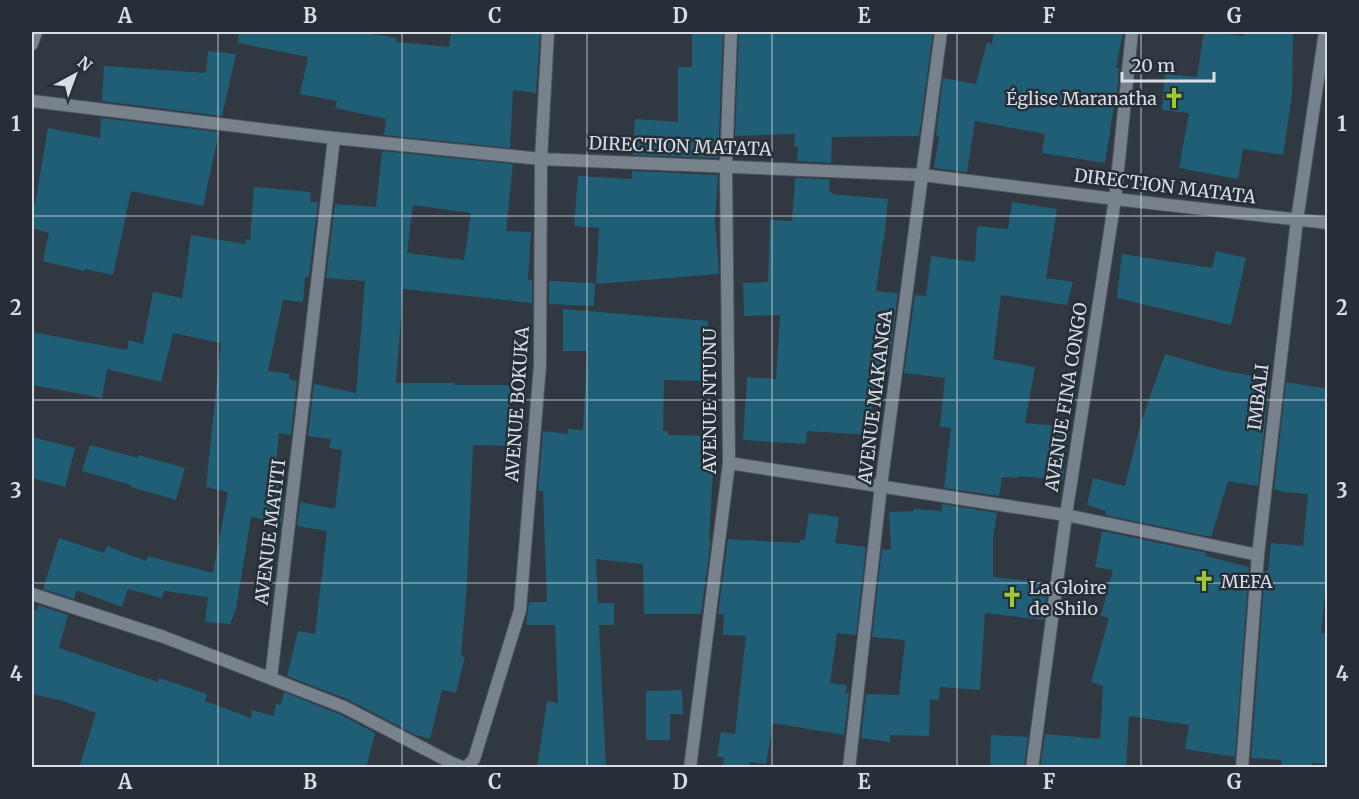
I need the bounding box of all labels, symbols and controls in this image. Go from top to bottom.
text: A [117,3,133,28]
text: B [303,3,317,28]
text: C [488,3,502,28]
text: D [672,3,688,28]
text: E [857,3,871,28]
text: F [1043,3,1056,28]
text: G [1227,3,1242,28]
north arrow [45,45,105,105]
scale bar [1122,45,1214,83]
text: N [74,52,96,76]
text: 20 m [1131,54,1175,77]
church icon: Église Maranatha [1162,86,1186,110]
place label: Église Maranatha [1006,87,1157,110]
text: 1 [11,111,21,136]
text: 1 [1337,111,1347,136]
street label: DIRECTION MATATA [588,131,772,161]
street label: DIRECTION MATATA [1073,163,1258,209]
text: 2 [10,295,22,320]
text: 2 [1336,295,1348,320]
street label: AVENUE FINA CONGO [1040,301,1092,494]
street label: AVENUE MAKANGA [853,308,897,486]
street label: AVENUE BOKUKA [500,325,534,484]
street label: AVENUE NTUNU [698,327,721,475]
street label: IMBALI [1243,362,1273,432]
street label: AVENUE MATITI [250,458,290,607]
text: 3 [10,478,22,503]
text: 3 [1336,478,1348,503]
church icon: MEFA [1192,569,1216,593]
place label: MEFA [1221,570,1273,593]
place label: La Gloire de Shilo [1029,576,1107,620]
church icon: La Gloire de Shilo [1000,585,1024,609]
text: 4 [10,661,23,686]
text: 4 [1336,661,1349,686]
text: A [117,769,133,794]
text: B [303,769,317,794]
text: C [488,769,502,794]
text: D [672,769,688,794]
text: E [857,769,871,794]
text: F [1043,769,1056,794]
text: G [1227,769,1242,794]

